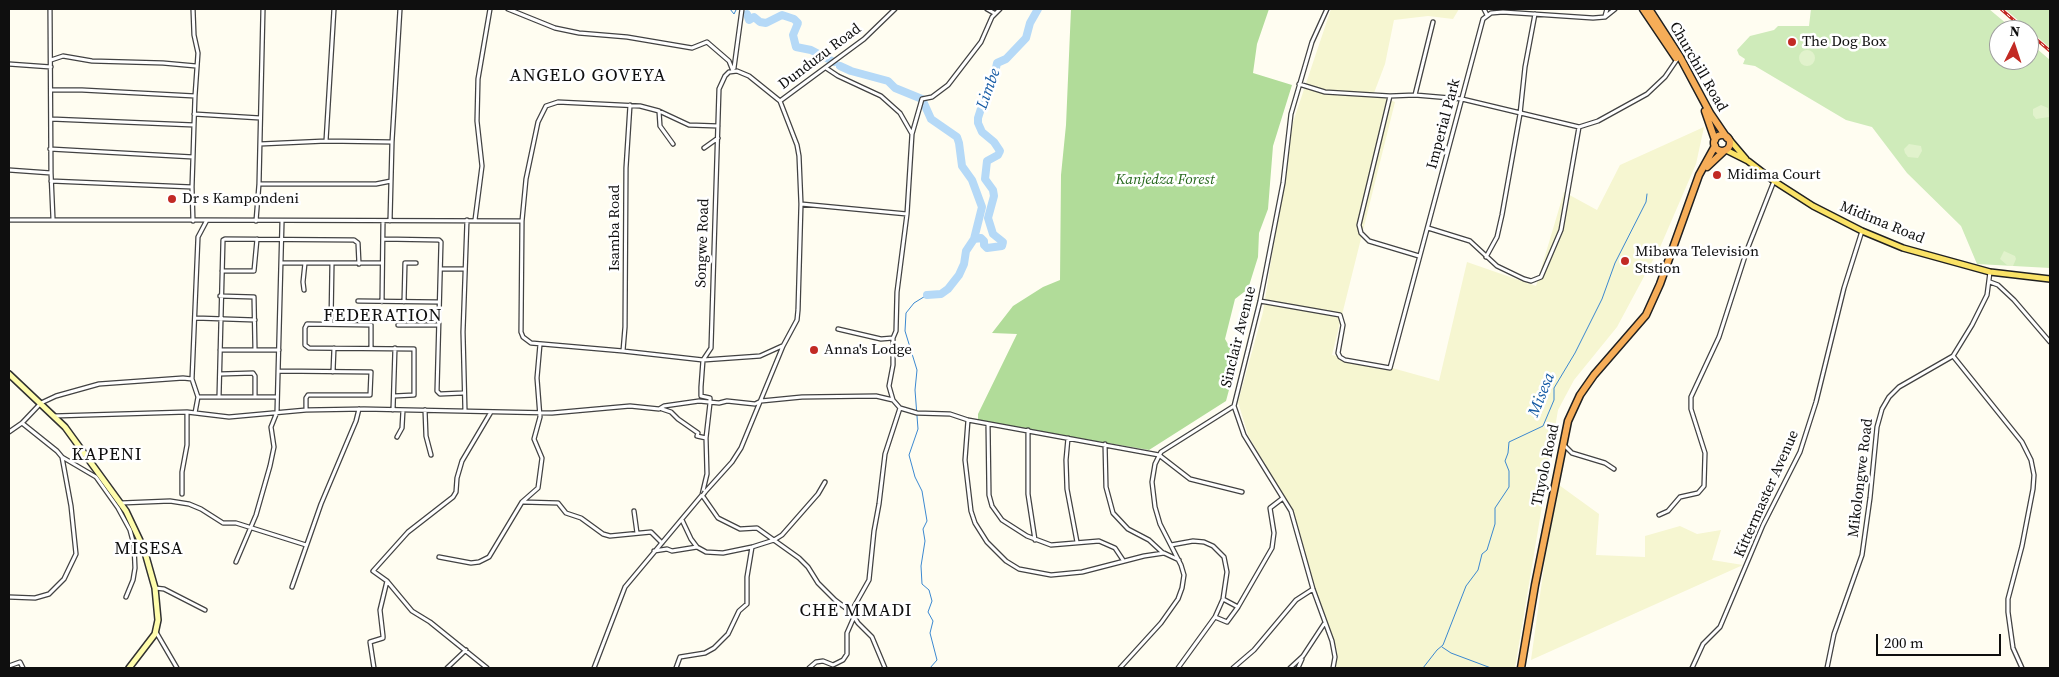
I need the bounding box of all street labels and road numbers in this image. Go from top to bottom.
street label: Churchill Road [1665,19,1731,115]
street label: Dunduzu Road [775,20,865,94]
street label: Imperial Park [1423,77,1465,171]
street label: Isamba Road [606,185,624,271]
street label: Songwe Road [692,198,714,288]
street label: Midima Road [1837,198,1927,248]
street label: Sinclair Avenue [1218,284,1260,390]
street label: Mikolongwe Road [1845,417,1877,539]
street label: Thyolo Road [1529,422,1563,508]
street label: Kittermaster Avenue [1731,427,1803,561]

